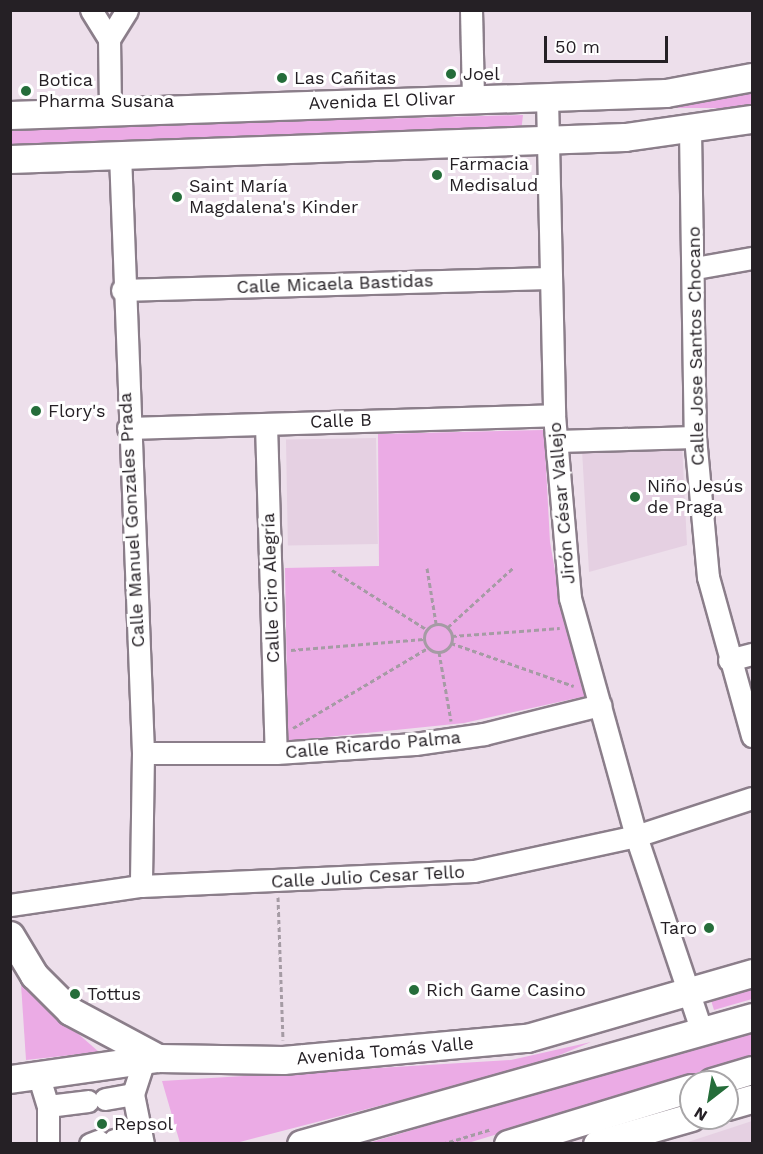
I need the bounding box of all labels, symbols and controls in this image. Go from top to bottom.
scale bar [547,24,672,62]
text: 50 m [555,36,600,57]
place label: Joel [463,63,500,85]
place label: Las Cañitas [294,67,396,89]
marker: Joel [444,67,458,81]
place label: Botica Pharma Susana [38,70,175,112]
marker: Las Cañitas [275,71,289,85]
marker: Botica Pharma Susana [19,84,33,98]
street label: Avenida El Olivar [308,88,456,114]
place label: Farmacia Medisalud [449,154,538,196]
marker: Farmacia Medisalud [430,168,444,182]
place label: Saint María Magdalena's Kinder [189,176,358,219]
marker: Saint María Magdalena's Kinder [170,190,184,204]
street label: Calle Jose Santos Chocano [683,226,709,466]
street label: Calle Micaela Bastidas [236,270,434,298]
street label: Calle Manuel Gonzales Prada [115,392,149,648]
place label: Flory's [48,400,105,422]
marker: Flory's [29,404,43,418]
street label: Calle B [310,409,372,433]
street label: Jirón César Vallejo [544,421,580,585]
place label: Niño Jesús de Praga [647,476,744,518]
marker: Niño Jesús de Praga [628,490,642,504]
street label: Calle Ciro Alegría [258,512,284,664]
street label: Calle Ricardo Palma [284,727,462,763]
street label: Calle Julio Cesar Tello [270,861,466,893]
place label: Taro [660,917,697,939]
marker: Taro [702,921,716,935]
place label: Rich Game Casino [426,979,586,1001]
place label: Tottus [87,983,141,1005]
marker: Rich Game Casino [407,983,421,997]
marker: Tottus [68,987,82,1001]
street label: Avenida Tomás Valle [295,1032,475,1070]
north arrow [679,1070,739,1130]
text: N [691,1103,710,1125]
place label: Repsol [114,1113,173,1135]
marker: Repsol [95,1117,109,1131]

